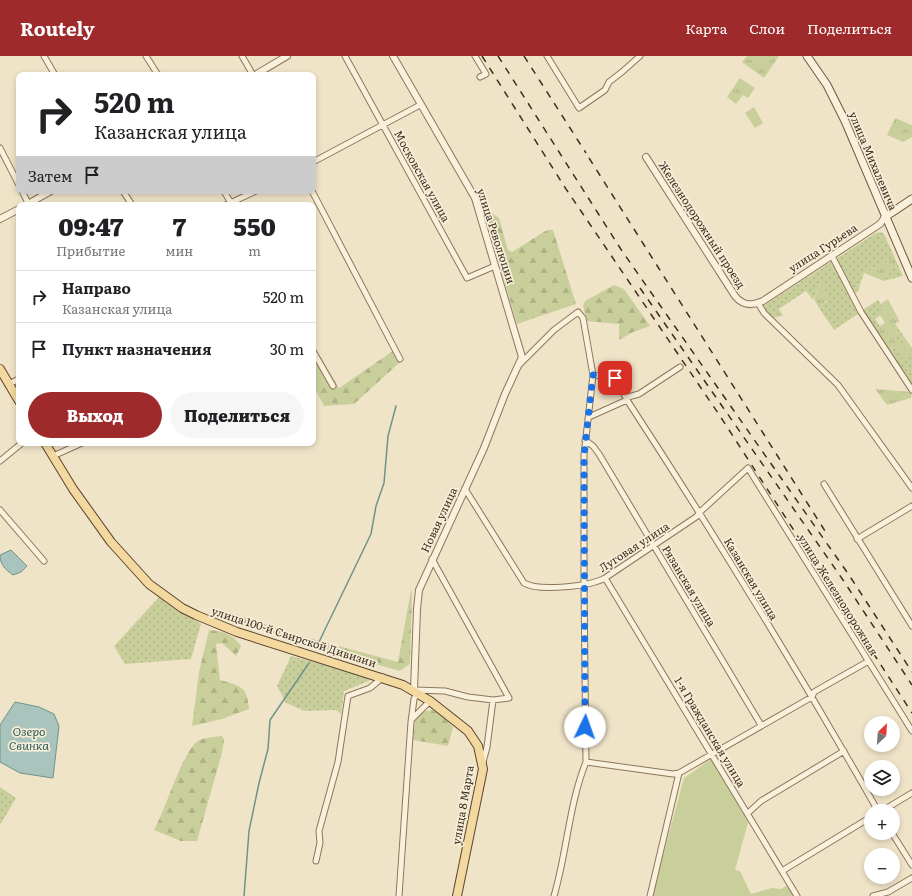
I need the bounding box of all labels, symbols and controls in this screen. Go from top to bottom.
text: Routely [20,14,95,42]
text: Карта [685,18,727,38]
text: Слои [749,18,785,38]
text: Поделиться [807,18,892,38]
text: 520 m [94,80,175,122]
icon: right [28,88,80,140]
street label: улица Михалевича [846,109,902,213]
text: Казанская улица [94,118,247,145]
street label: Московская улица [391,127,455,224]
street label: Железнодорожный проезд [656,158,750,292]
text: Затем [28,164,73,187]
icon: arrive [81,164,103,186]
street label: улица Революции [474,186,520,285]
text: 09:47 [58,208,123,243]
text: 7 [173,208,186,243]
text: 550 [233,208,276,243]
street label: улица Гурьева [785,219,860,275]
text: Прибытие [56,241,125,260]
text: мин [166,241,193,260]
text: m [248,241,261,260]
text: Направо [62,276,131,299]
text: 520 m [263,285,304,308]
icon: right [28,286,50,308]
text: Казанская улица [62,299,172,318]
text: Пункт назначения [62,337,212,360]
text: 30 m [270,337,304,360]
icon: arrive [28,338,50,360]
pin [598,361,632,395]
icon: arrive [604,367,626,389]
button: Выход [28,392,162,438]
button: Поделиться [170,392,304,438]
street label: Новая улица [416,484,460,555]
street label: Луговая улица [595,517,672,575]
street label: улица Железнодорожная [795,531,883,658]
street label: Казанская улица [721,534,783,623]
street label: Рязанская улица [659,542,721,629]
street label: улица 100-й Свирской Дивизии [210,602,379,670]
street label: 1-я Гражданская улица [672,673,750,790]
position arrow [564,706,606,748]
north arrow [864,716,900,752]
map controls [864,716,900,884]
water label: Озеро Свинка [9,722,49,754]
button: layers [864,760,900,796]
street label: улица 8 Марта [447,764,477,846]
button: + [864,804,900,840]
button: − [864,848,900,884]

